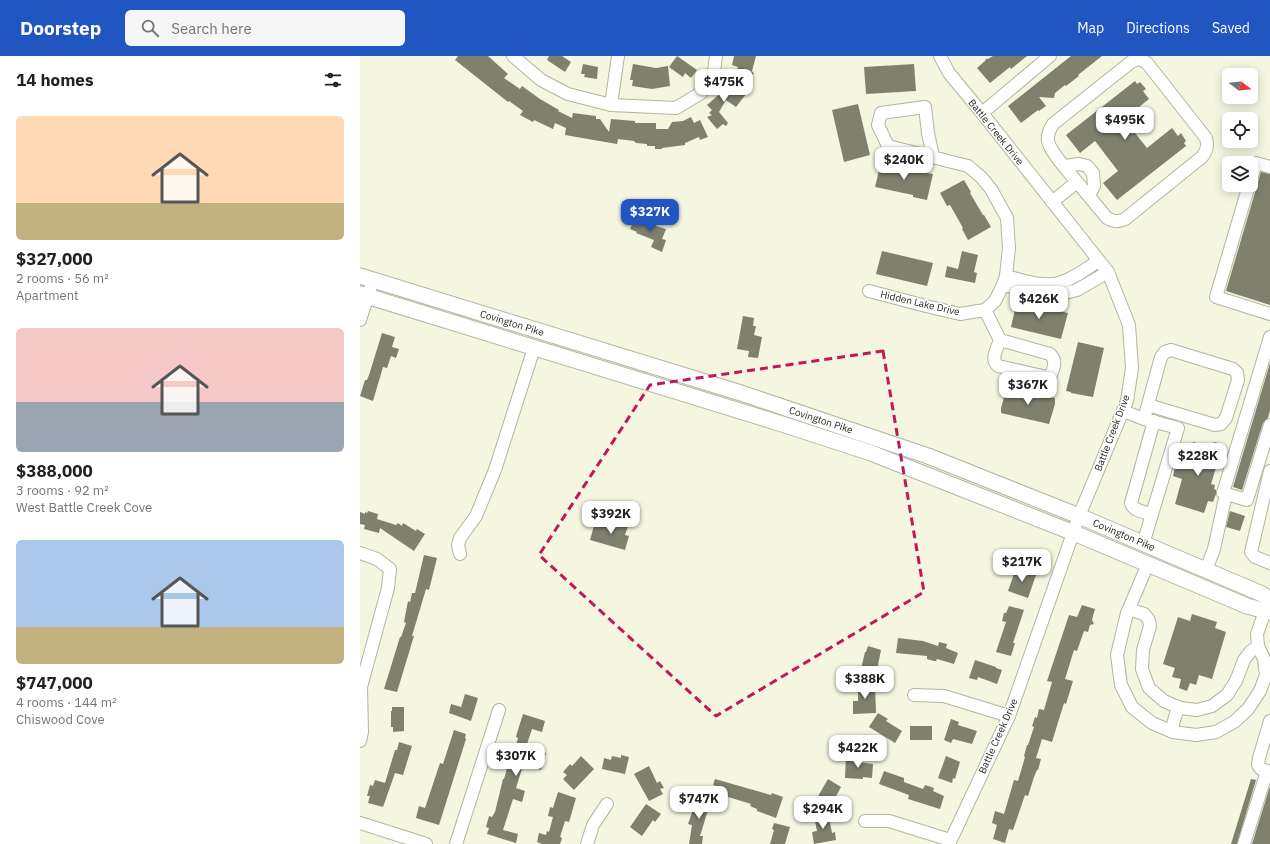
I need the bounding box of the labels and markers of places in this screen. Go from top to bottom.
pin: $475K [696,69,752,103]
pin: $495K [1097,107,1153,141]
pin: $240K [876,147,932,181]
pin: $327K [622,199,678,233]
pin: $426K [1011,286,1067,320]
pin: $367K [1000,372,1056,406]
pin: $228K [1170,443,1226,477]
pin: $392K [583,501,639,535]
pin: $217K [994,549,1050,583]
pin: $388K [837,666,893,700]
pin: $422K [830,735,886,769]
pin: $307K [488,743,544,777]
pin: $747K [671,786,727,820]
pin: $294K [795,796,851,830]

